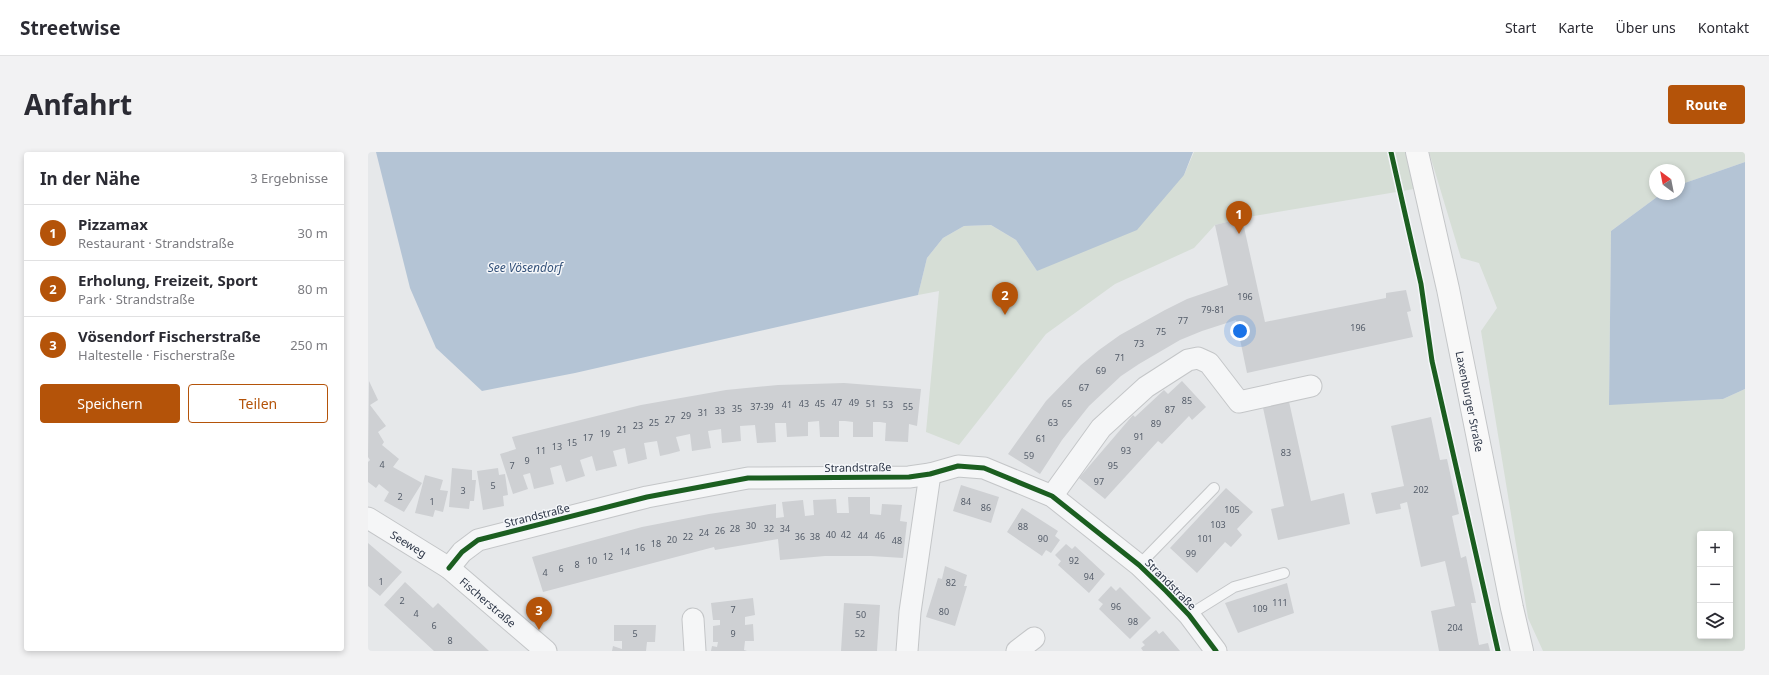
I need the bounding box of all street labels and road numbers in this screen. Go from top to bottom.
street label: Laxenburger Straße [1453,349,1488,453]
street label: Strandstraße [824,459,892,475]
street label: Strandstraße [503,500,571,530]
street label: Seeweg [388,526,430,560]
street label: Strandstraße [1142,555,1200,613]
street label: Fischerstraße [457,573,520,630]

